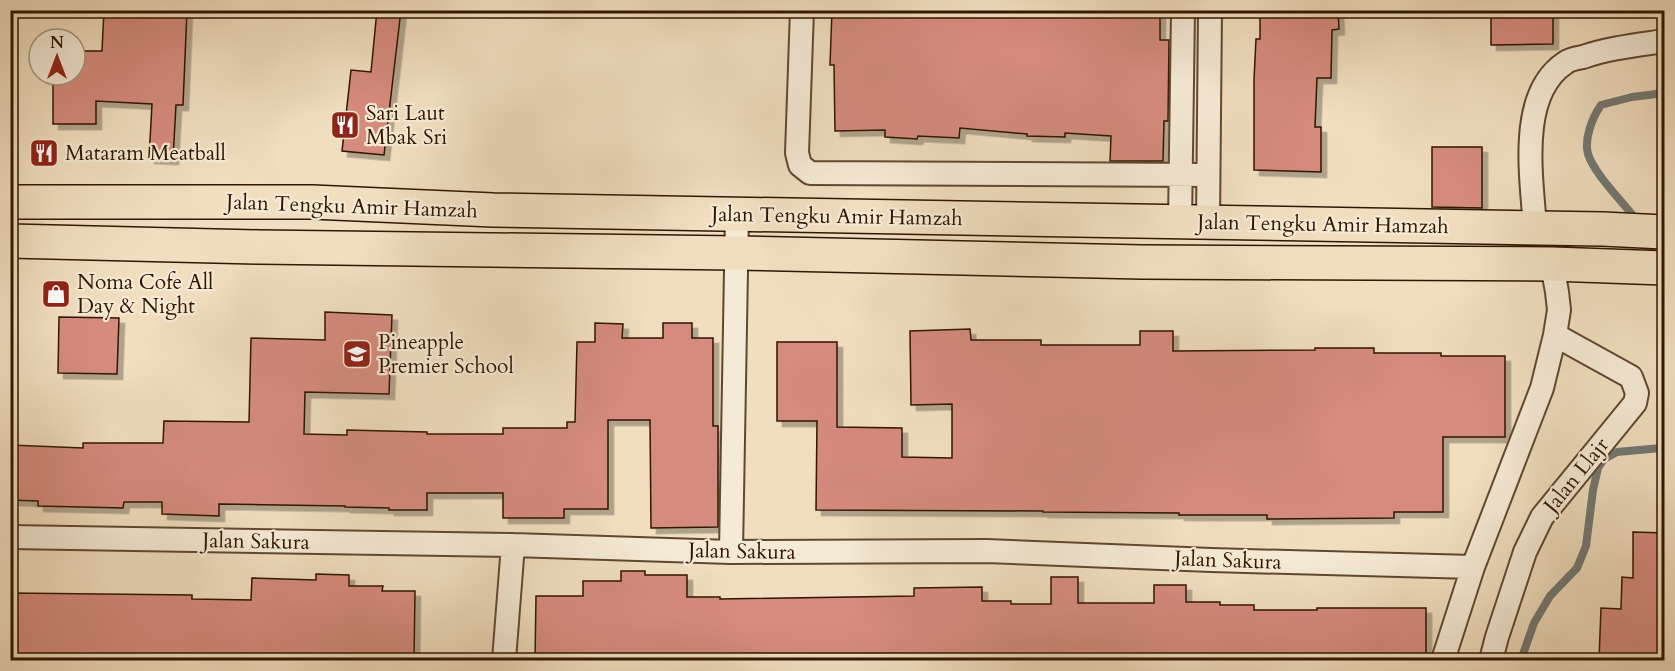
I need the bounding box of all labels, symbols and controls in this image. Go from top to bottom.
north arrow [27,27,87,87]
text: N [50,32,64,54]
place label: Sari Laut Mbak Sri [366,99,447,152]
restaurant icon: Sari Laut Mbak Sri [329,109,361,141]
restaurant icon: Mataram Meatball [28,137,60,169]
place label: Mataram Meatball [65,139,226,168]
street label: Jalan Tengku Amir Hamzah [223,188,479,225]
street label: Jalan Tengku Amir Hamzah [708,200,963,233]
street label: Jalan Tengku Amir Hamzah [1194,208,1449,241]
place label: Noma Cofe All Day & Night [77,268,213,321]
shop icon: Noma Cofe All Day & Night [40,278,72,310]
place label: Pineapple Premier School [378,328,514,381]
school or university icon: Pineapple Premier School [341,338,373,370]
street label: Jalan Llajr [1535,431,1616,521]
street label: Jalan Sakura [199,526,310,557]
street label: Jalan Sakura [685,536,796,567]
street label: Jalan Sakura [1171,544,1282,577]

